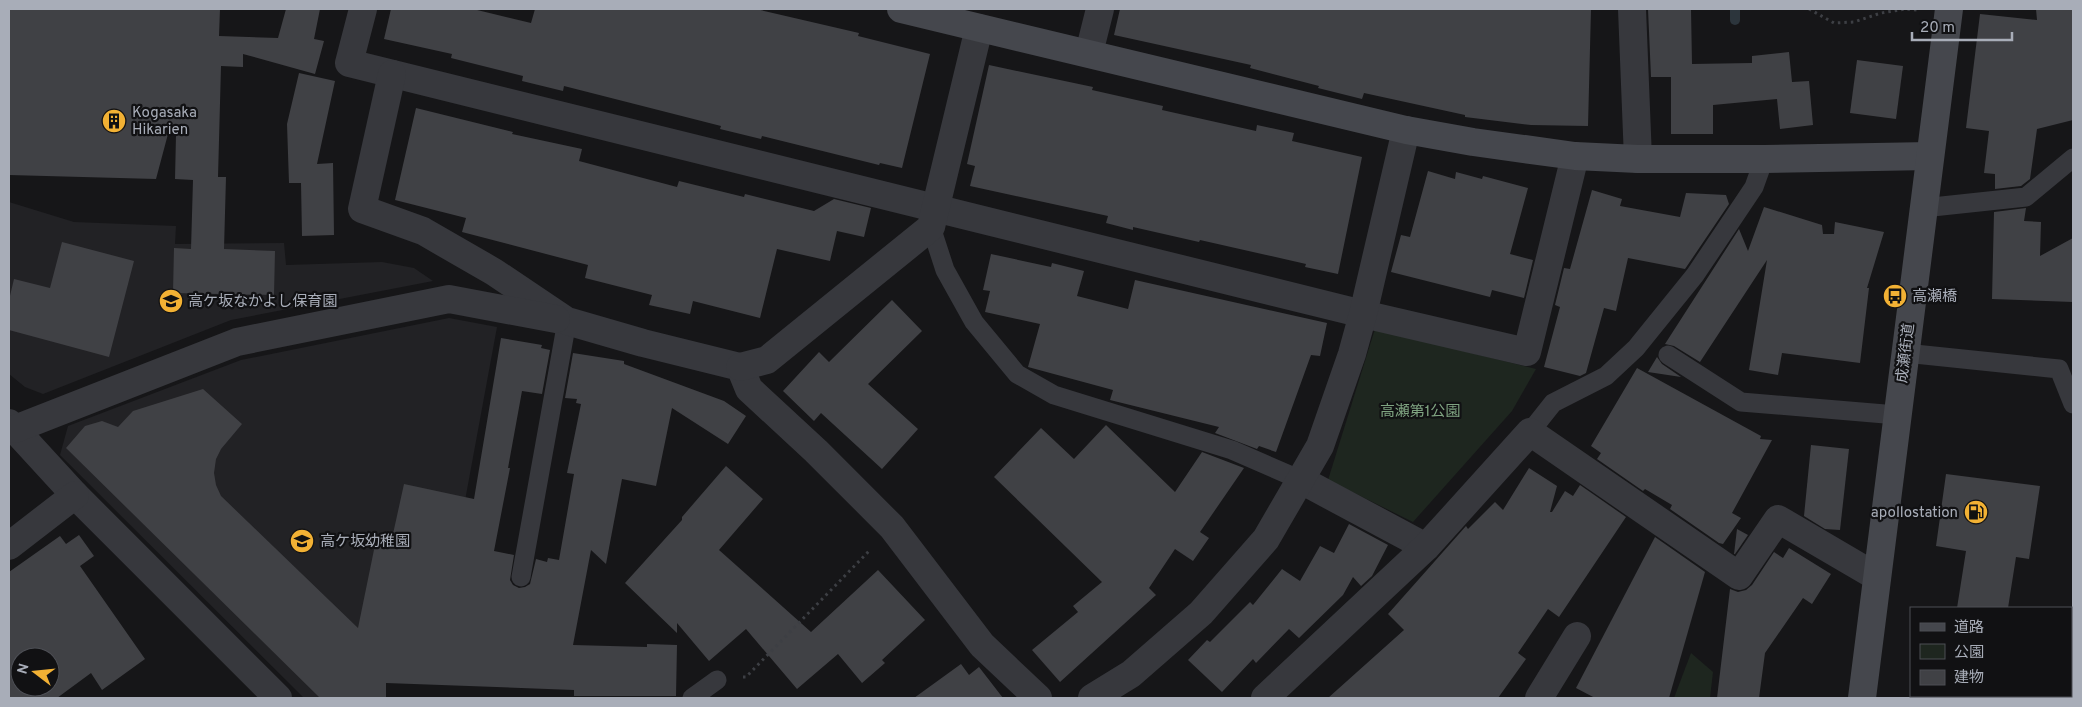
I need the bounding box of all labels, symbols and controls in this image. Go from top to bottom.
scale bar [1912,10,2012,42]
text: 20 m [1920,19,1955,38]
place label: Kogasaka Hikarien [132,104,197,140]
building icon: Kogasaka Hikarien [101,108,127,134]
bus stop icon: 高瀬橋 [1882,283,1908,309]
school or university icon: 高ケ坂なかよし保育園 [158,288,184,314]
place label: 高瀬橋 [1912,288,1957,307]
place label: 高ケ坂なかよし保育園 [188,293,337,312]
street label: 成瀬街道 [1893,322,1920,384]
park label: 高瀬第1公園 [1380,403,1460,422]
fuel station icon: apollostation [1963,499,1989,525]
place label: apollostation [1871,504,1958,523]
school or university icon: 高ケ坂幼稚園 [289,528,315,554]
place label: 高ケ坂幼稚園 [320,533,410,552]
legend [1910,607,2072,697]
text: 道路 [1954,619,1984,638]
text: 公園 [1954,644,1984,663]
north arrow [10,647,60,697]
text: N [14,662,34,676]
text: 建物 [1954,669,1984,688]

